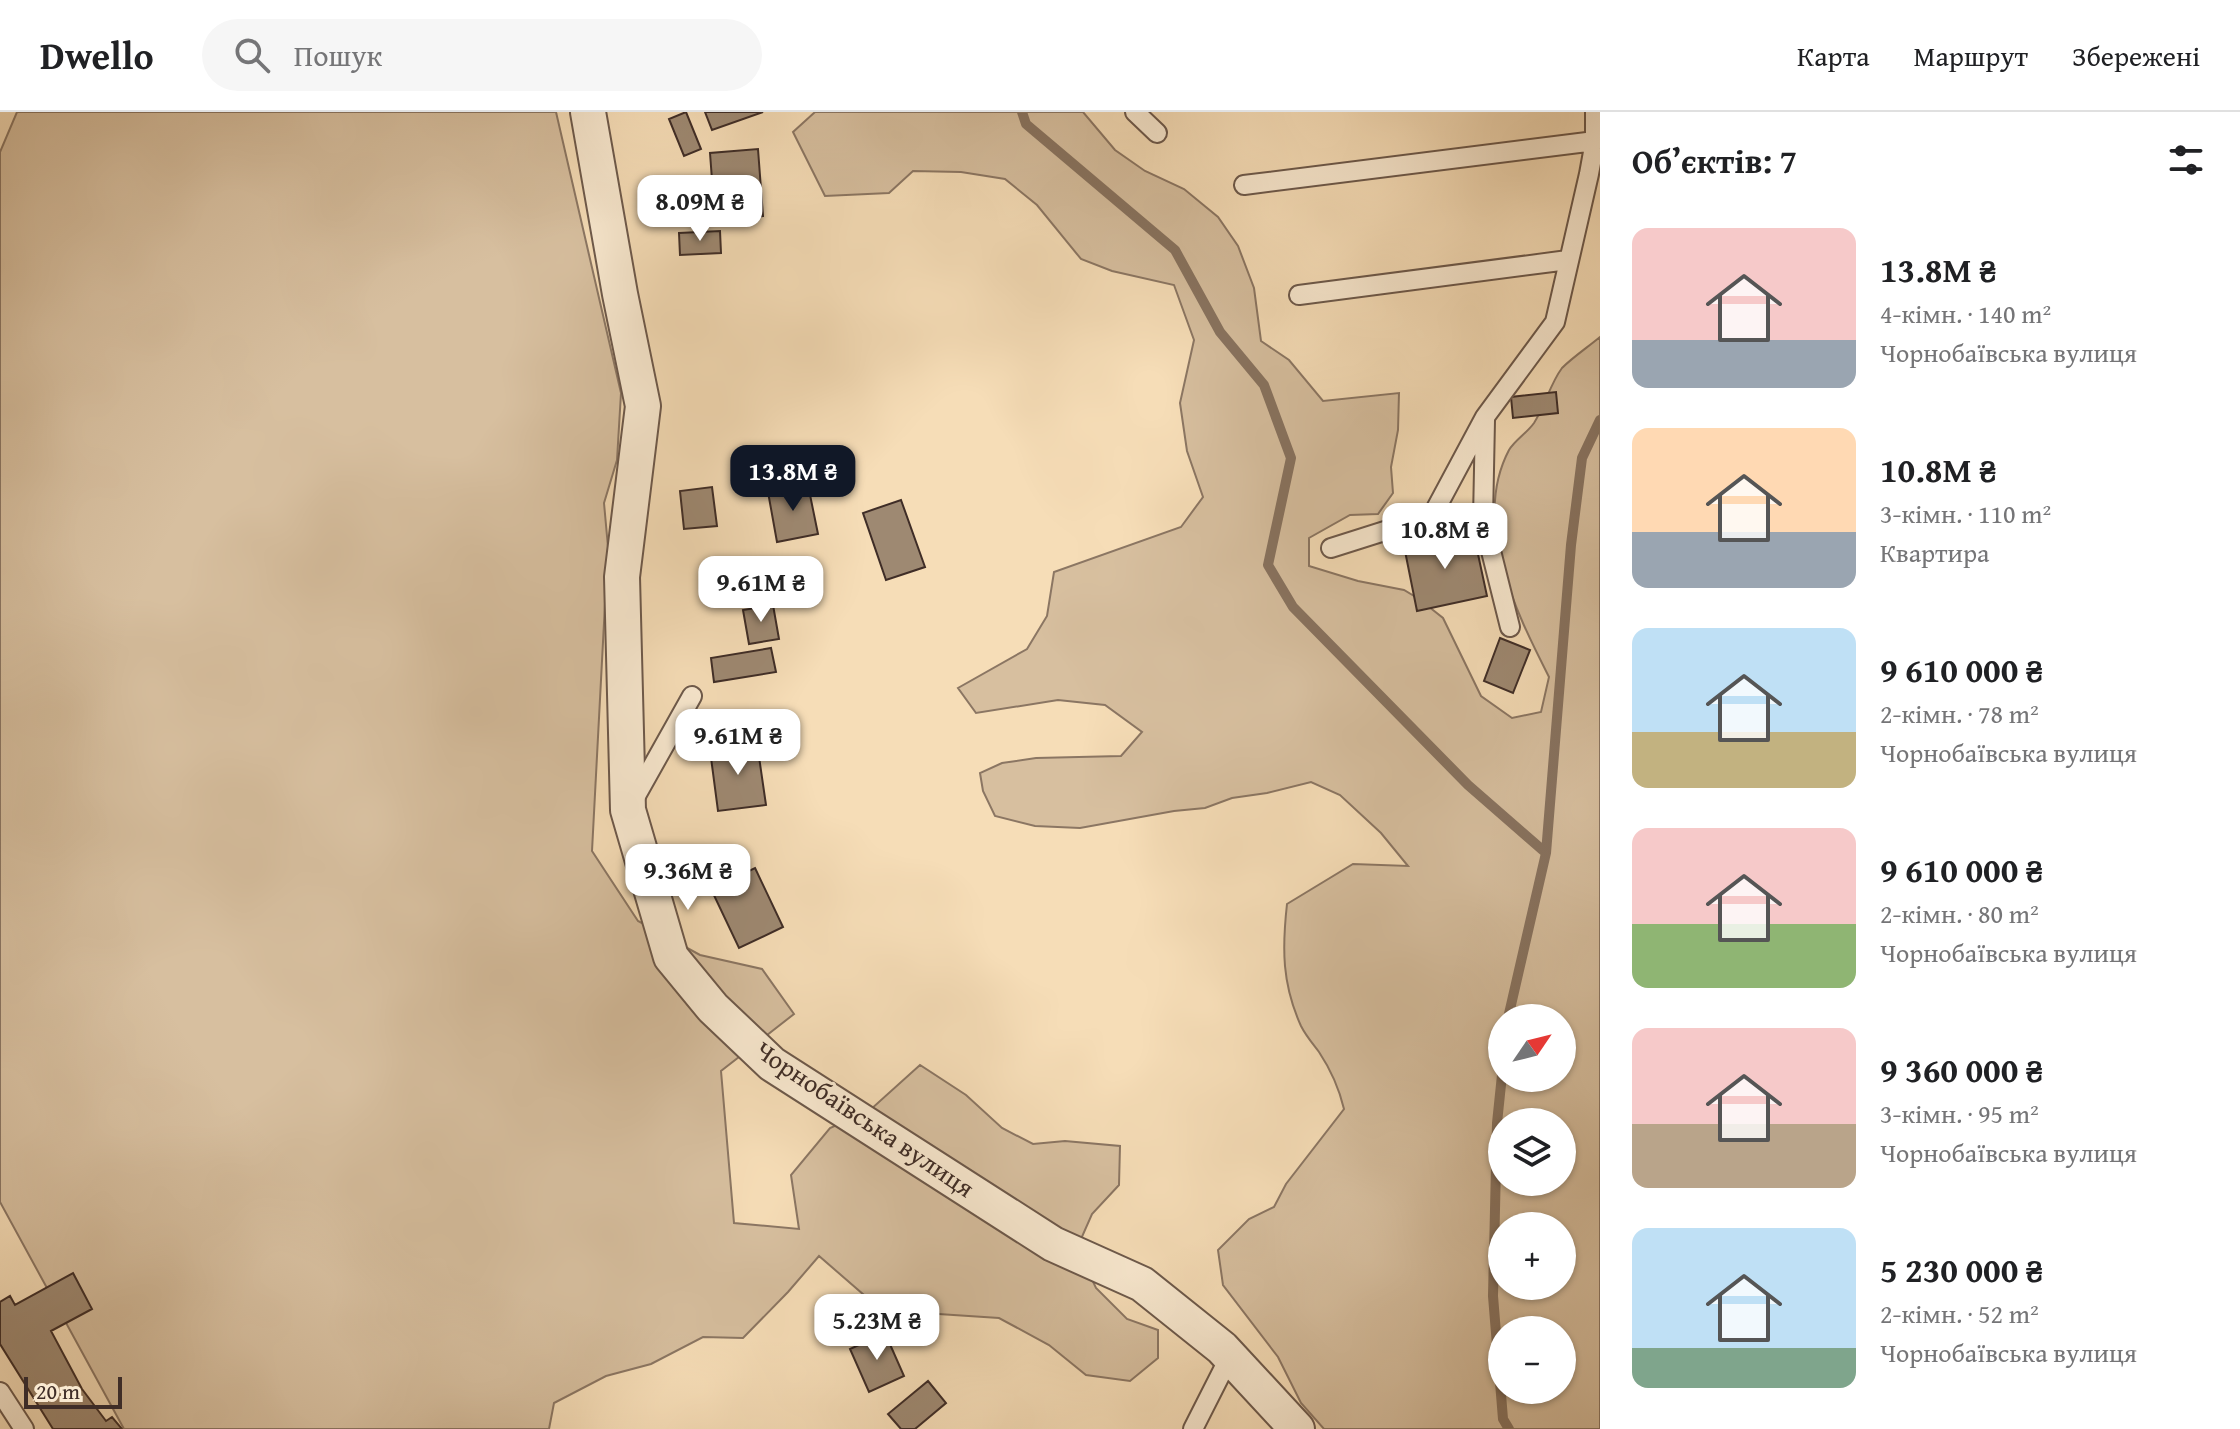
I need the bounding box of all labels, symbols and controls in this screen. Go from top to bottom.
search box [202,19,762,91]
text: Dwello [40,27,154,83]
icon: search [230,33,274,77]
text: Пошук [294,33,382,77]
text: Карта [1797,35,1870,76]
text: Маршрут [1914,35,2028,76]
text: Збережені [2072,35,2200,76]
text: Об’єктів: 7 [1632,136,1797,185]
icon: filters [2164,138,2208,182]
pin: 8.09M ₴ [626,175,774,243]
text: 8.09M ₴ [655,181,745,220]
text: 13.8M ₴ [1880,245,1997,294]
icon: home [1696,260,1792,356]
text: 4-кімн. · 140 m² [1880,294,2051,333]
text: Чорнобаївська вулиця [1880,333,2137,372]
pin: 13.8M ₴ [719,445,867,513]
text: 10.8M ₴ [1880,445,1997,494]
text: 13.8M ₴ [748,451,838,490]
icon: home [1696,460,1792,556]
text: 3-кімн. · 110 m² [1880,494,2051,533]
pin: 10.8M ₴ [1371,503,1519,571]
text: 10.8M ₴ [1400,509,1490,548]
text: Квартира [1880,533,1989,572]
pin: 9.61M ₴ [687,556,835,624]
text: 9.61M ₴ [716,562,806,601]
text: 9 610 000 ₴ [1880,645,2043,694]
icon: home [1696,660,1792,756]
text: 2-кімн. · 78 m² [1880,694,2039,733]
pin: 9.61M ₴ [664,709,812,777]
text: 9.61M ₴ [693,715,783,754]
text: Чорнобаївська вулиця [1880,733,2137,772]
pin: 9.36M ₴ [614,844,762,912]
text: 9 610 000 ₴ [1880,845,2043,894]
text: 9.36M ₴ [643,850,733,889]
icon: home [1696,860,1792,956]
text: 2-кімн. · 80 m² [1880,894,2039,933]
text: Чорнобаївська вулиця [1880,933,2137,972]
north arrow [1488,1004,1576,1092]
map controls [1488,1004,1576,1404]
street label: Чорнобаївська вулиця [748,1031,983,1207]
text: 9 360 000 ₴ [1880,1045,2043,1094]
icon: home [1696,1060,1792,1156]
text: 3-кімн. · 95 m² [1880,1094,2039,1133]
button: layers [1488,1108,1576,1196]
text: Чорнобаївська вулиця [1880,1133,2137,1172]
button: + [1488,1212,1576,1300]
text: 5 230 000 ₴ [1880,1245,2043,1294]
icon: home [1696,1260,1792,1356]
pin: 5.23M ₴ [803,1294,951,1362]
text: 2-кімн. · 52 m² [1880,1294,2039,1333]
text: 5.23M ₴ [832,1300,922,1339]
button: − [1488,1316,1576,1404]
text: Чорнобаївська вулиця [1880,1333,2137,1372]
scale bar [24,1373,122,1409]
text: 20 m [36,1375,80,1407]

